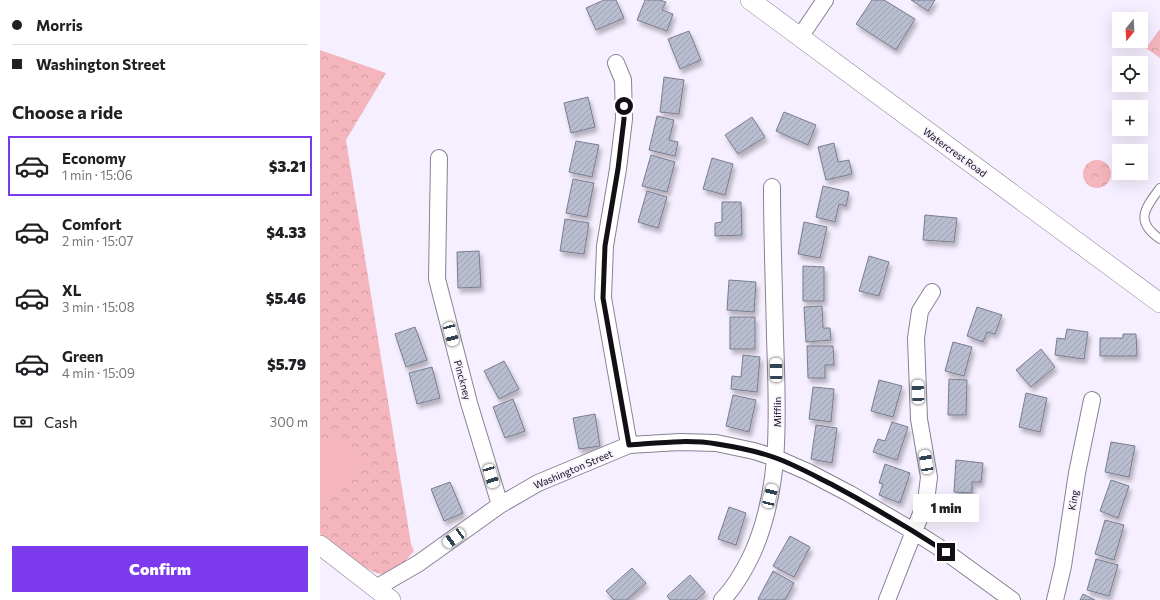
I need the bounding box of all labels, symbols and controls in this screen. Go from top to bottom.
north arrow [1112,12,1148,48]
map controls [1112,12,1148,180]
text: Morris [36,16,83,34]
text: Washington Street [36,55,166,73]
button: locate [1112,56,1148,92]
route start [615,97,633,115]
button: + [1112,100,1148,136]
text: Choose a ride [12,101,123,123]
street label: Watercrest Road [921,125,989,179]
button: − [1112,144,1148,180]
icon: car [14,148,50,184]
text: Economy [62,149,126,167]
text: $3.21 [269,157,306,175]
text: 1 min · 15:06 [62,167,133,183]
icon: car [14,214,50,250]
text: Comfort [62,215,122,233]
text: $4.33 [266,223,306,241]
text: 2 min · 15:07 [62,233,133,249]
icon: car [14,280,50,316]
text: XL [62,281,81,299]
text: $5.46 [266,289,306,307]
text: 3 min · 15:08 [62,299,135,315]
car [442,321,460,347]
icon: car [14,346,50,382]
text: Green [62,347,103,365]
text: $5.79 [267,355,306,373]
car [770,358,782,382]
street label: Pinckney [452,359,474,401]
text: 4 min · 15:09 [62,365,135,381]
car [912,380,924,404]
street label: Mifflin [771,397,783,427]
icon: cash [12,411,34,433]
text: Cash [44,413,78,431]
text: 300 m [270,414,308,430]
street label: Washington Street [532,447,614,491]
car [918,449,934,475]
car [482,463,500,489]
car [761,483,779,509]
street label: King [1065,488,1081,511]
callout: 1 min [913,494,979,522]
text: 1 min [930,500,962,516]
car [441,526,467,550]
route end [937,543,955,561]
button: Confirm [12,546,308,592]

